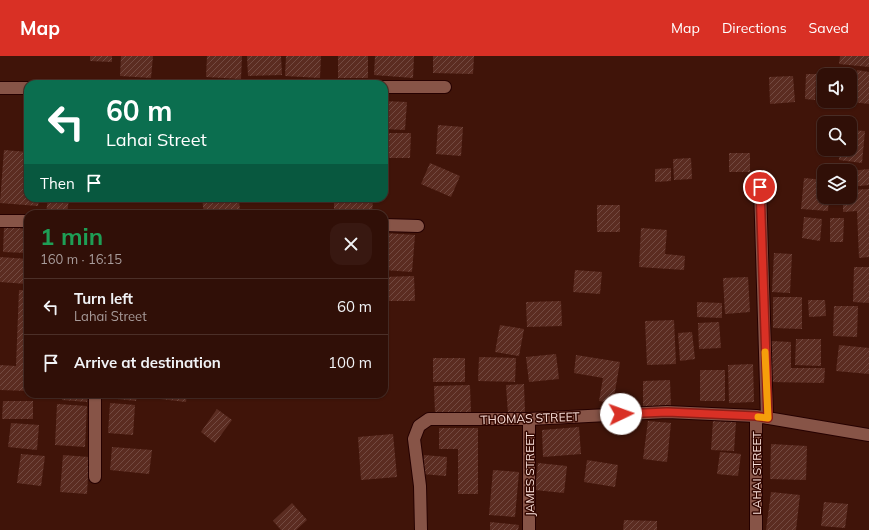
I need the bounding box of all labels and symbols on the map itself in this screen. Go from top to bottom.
pin [743,170,777,204]
position arrow [600,393,642,435]
street label: THOMAS STREET [480,409,581,427]
street label: JAMES STREET [522,431,537,516]
street label: LAHAI STREET [749,431,764,515]

